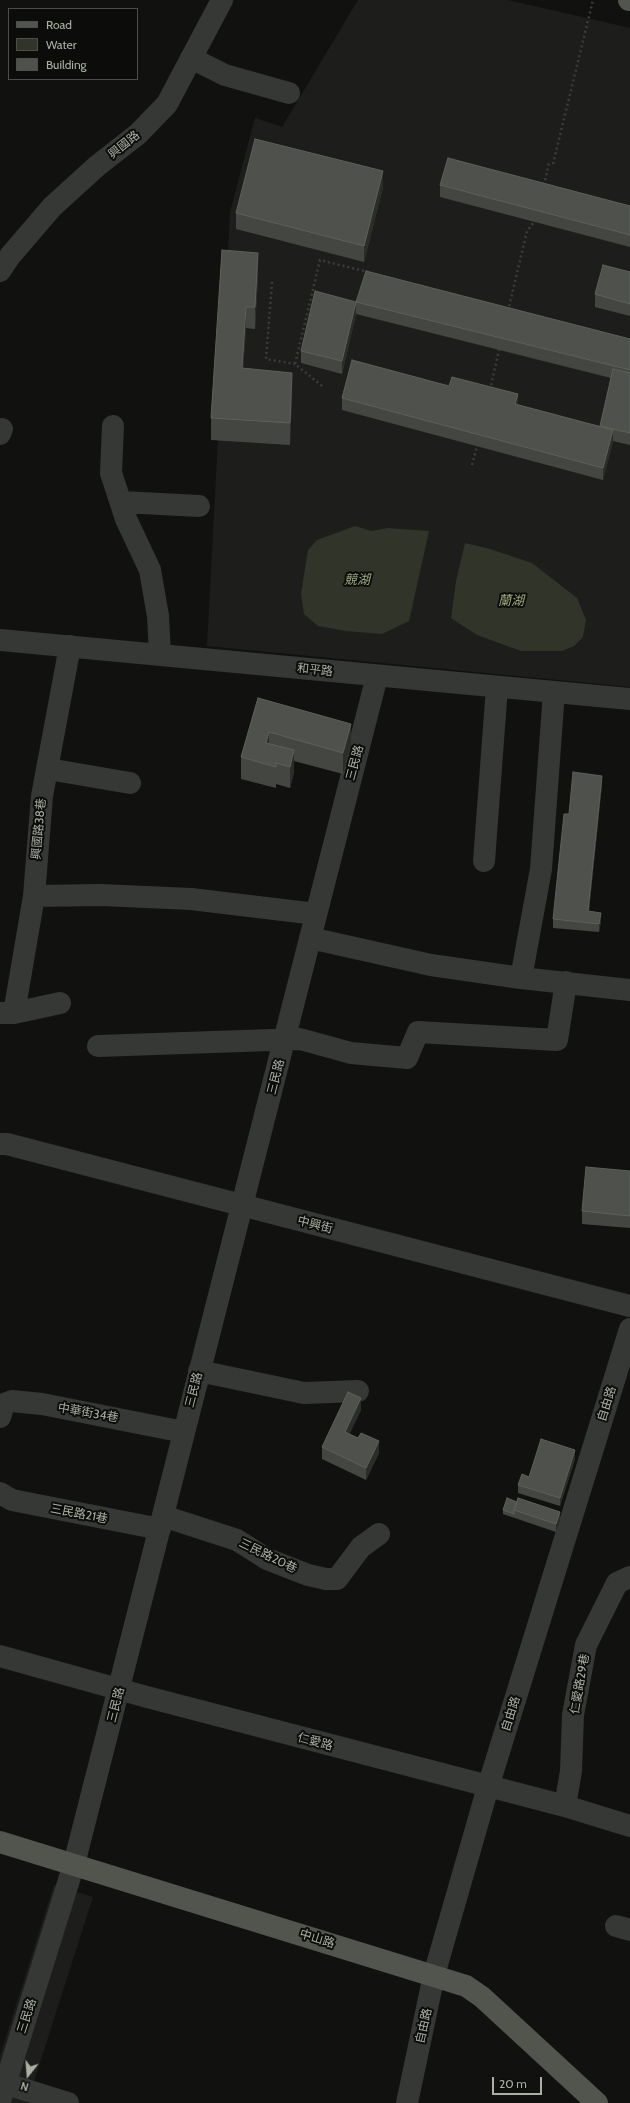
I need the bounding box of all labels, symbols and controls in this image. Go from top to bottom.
legend [8,8,138,80]
text: Road [46,17,72,32]
text: Water [46,37,76,52]
text: Building [46,57,87,72]
street label: 興國路 [105,128,143,162]
water label: 競湖 [344,572,370,588]
water label: 蘭湖 [498,593,524,609]
street label: 和平路 [296,661,334,679]
street label: 三民路 [343,744,367,782]
street label: 興國路38巷 [29,798,49,860]
street label: 三民路 [265,1058,287,1096]
street label: 中興街 [296,1214,334,1236]
street label: 三民路 [183,1371,205,1409]
street label: 自由路 [595,1385,619,1423]
street label: 中華街34巷 [57,1401,119,1425]
street label: 三民路21巷 [49,1501,109,1527]
street label: 三民路20巷 [237,1536,299,1576]
street label: 仁愛路29巷 [568,1653,592,1715]
street label: 三民路 [105,1686,127,1724]
street label: 自由路 [499,1695,523,1733]
street label: 仁愛路 [296,1730,334,1754]
street label: 中山路 [298,1927,336,1951]
street label: 三民路 [15,1997,39,2035]
street label: 自由路 [413,2007,435,2045]
north arrow [8,2055,48,2095]
scale bar [494,2069,544,2095]
text: 20 m [499,2076,527,2091]
text: N [19,2079,30,2094]

